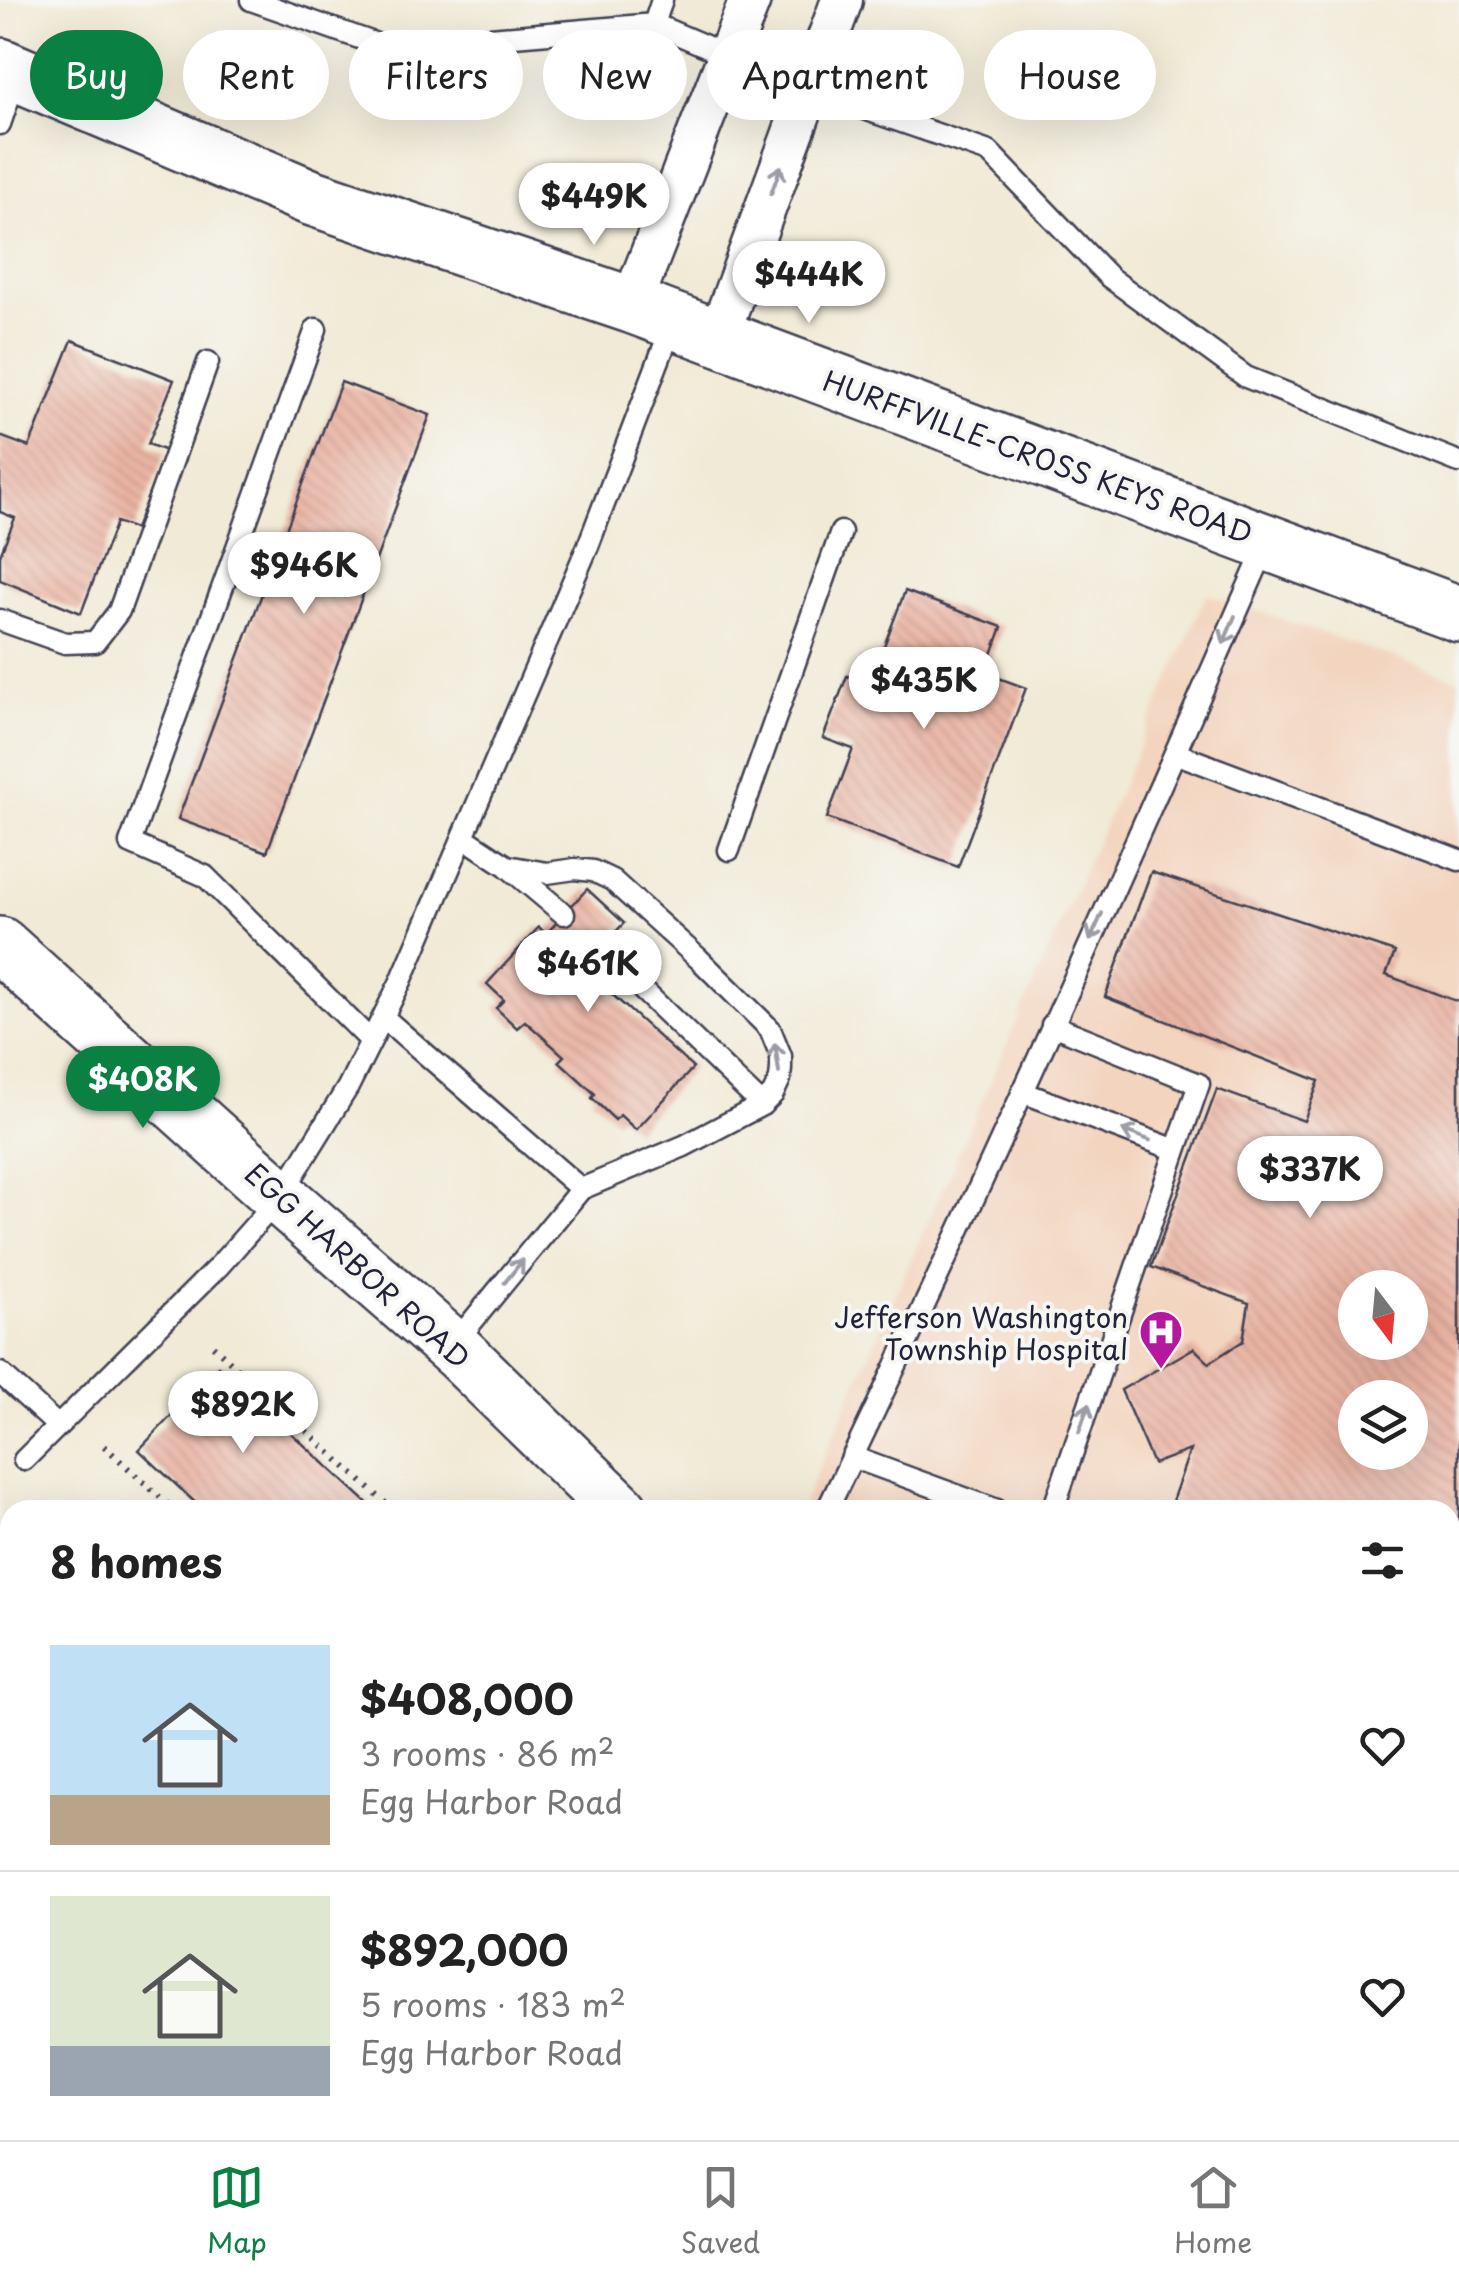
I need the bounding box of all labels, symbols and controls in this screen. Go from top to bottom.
chip: Buy [30,30,163,120]
chip: Rent [183,30,329,120]
chip: Filters [349,30,523,120]
chip: New [543,30,687,120]
chip: Apartment [707,30,964,120]
chip: House [984,30,1156,120]
pin: $449K [524,163,664,248]
one-way arrow [768,166,786,197]
text: $449K [541,171,647,219]
pin: $444K [739,241,879,326]
text: $444K [754,249,864,297]
street label: HURFFVILLE-CROSS KEYS ROAD [817,358,1259,554]
pin: $946K [234,532,374,617]
text: $946K [250,540,358,588]
one-way arrow [1219,614,1237,645]
pin: $435K [854,647,994,732]
text: $435K [871,655,977,703]
one-way arrow [1086,911,1105,941]
pin: $461K [518,930,658,1015]
text: $461K [537,938,639,986]
one-way arrow [768,1042,786,1075]
pin: $408K [73,1046,213,1131]
text: $408K [88,1054,198,1102]
one-way arrow [1121,1125,1151,1143]
pin: $337K [1240,1136,1380,1221]
text: $337K [1259,1144,1361,1192]
street label: EGG HARBOR ROAD [236,1152,480,1378]
one-way arrow [502,1259,524,1285]
north arrow [1338,1270,1428,1360]
map controls [1338,1270,1428,1470]
place label: Jefferson Washington Township Hospital [834,1295,1128,1370]
hospital icon: Jefferson Washington Township Hospital [1138,1309,1184,1370]
pin: $892K [173,1371,313,1456]
text: $892K [190,1379,296,1427]
button: layers [1338,1380,1428,1470]
one-way arrow [1077,1402,1095,1434]
text: 8 homes [50,1529,223,1592]
icon: filters [1355,1533,1410,1588]
text: $408,000 [360,1666,574,1729]
icon: home [130,1685,250,1805]
icon: heart [1355,1718,1410,1773]
text: 3 rooms · 86 m² [360,1729,615,1777]
text: Egg Harbor Road [360,1777,623,1825]
text: $892,000 [360,1917,569,1980]
icon: home [130,1936,250,2056]
icon: heart [1355,1969,1410,2024]
text: 5 rooms · 183 m² [360,1980,626,2028]
text: Egg Harbor Road [360,2028,623,2076]
tab: Map [207,2160,267,2263]
tab: Saved [681,2160,760,2263]
tab: Home [1174,2160,1252,2263]

